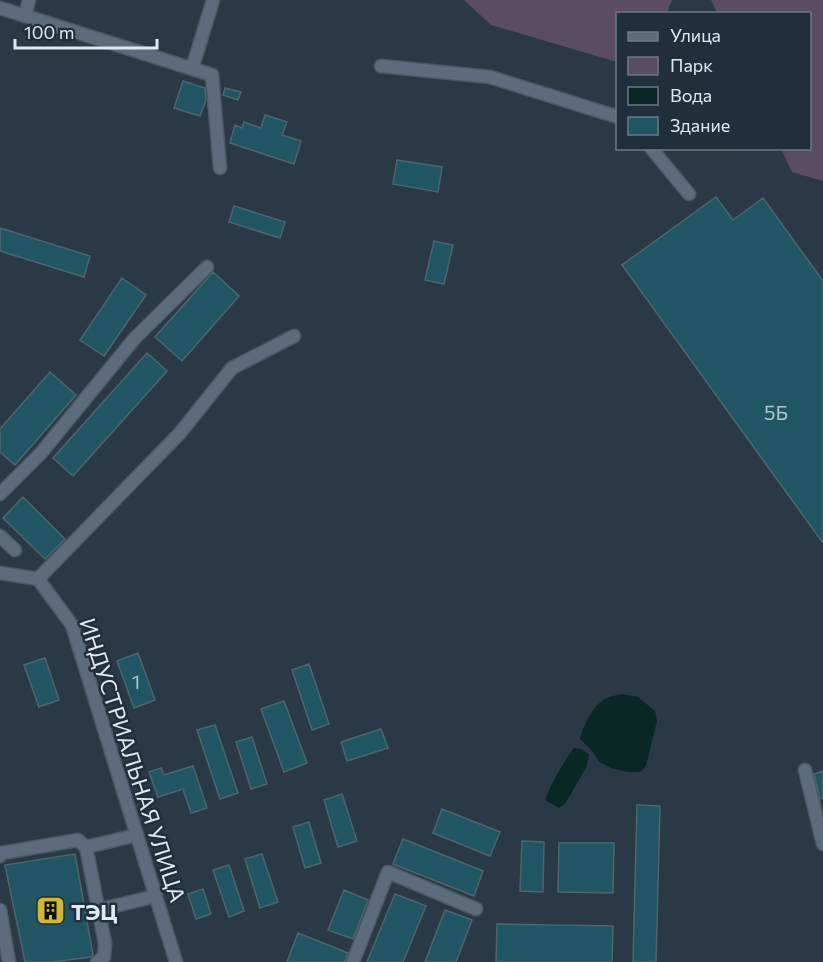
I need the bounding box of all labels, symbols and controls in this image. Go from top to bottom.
scale bar [15,12,158,50]
legend [616,12,811,150]
text: 100 m [24,21,74,43]
text: Улица [670,24,721,46]
text: Парк [670,54,713,76]
text: Вода [670,84,712,106]
text: Здание [670,114,730,136]
house number: 5Б [764,400,788,424]
street label: ИНДУСТРИАЛЬНАЯ УЛИЦА [74,615,192,905]
house number: 1 [132,669,140,693]
building icon: ТЭЦ [34,895,66,927]
place label: ТЭЦ [71,898,117,925]

